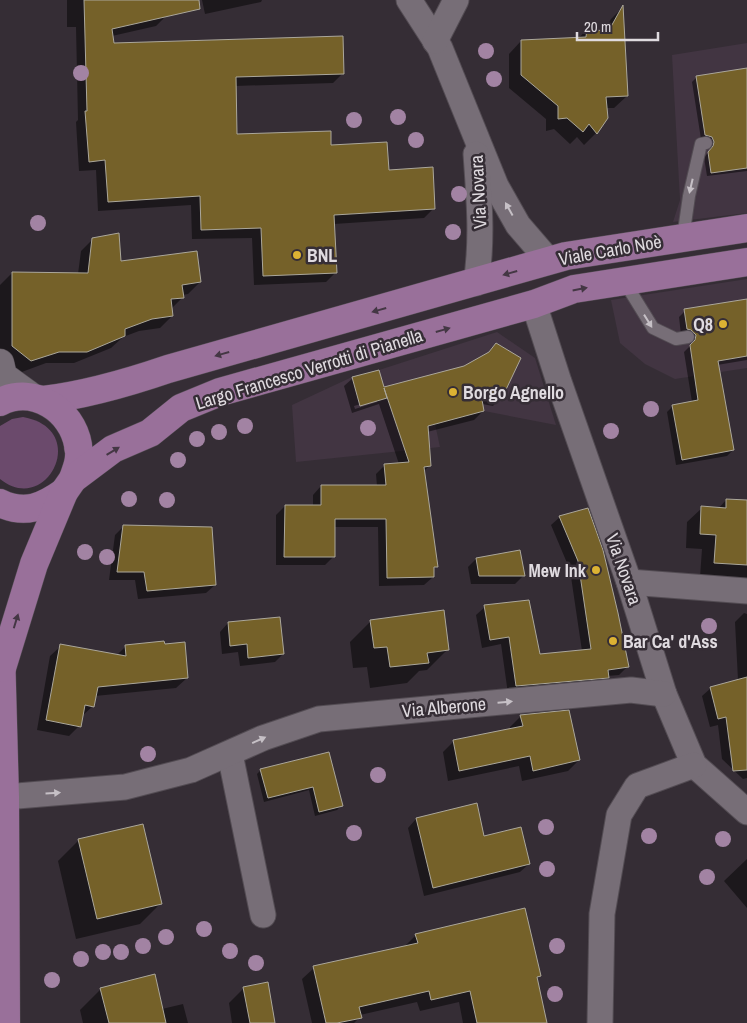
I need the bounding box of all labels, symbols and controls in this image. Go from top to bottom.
scale bar [577,10,658,42]
text: 20 m [584,16,611,37]
street label: Via Novara [464,155,492,229]
one-way arrow [687,179,695,195]
one-way arrow [505,201,513,216]
street label: Viale Carlo Noè [557,229,663,271]
place label: BNL [307,243,337,268]
marker: BNL [291,249,303,261]
one-way arrow [503,269,518,277]
one-way arrow [572,284,588,292]
one-way arrow [371,306,386,314]
place label: Q8 [693,312,713,337]
one-way arrow [644,314,653,328]
marker: Q8 [717,318,729,330]
street label: Largo Francesco Verrotti di Pianella [192,323,426,415]
one-way arrow [436,325,451,333]
one-way arrow [214,350,229,358]
place label: Borgo Agnello [463,380,564,405]
marker: Borgo Agnello [447,386,459,398]
one-way arrow [106,446,119,455]
street label: Via Novara [600,530,648,608]
place label: Mew Ink [529,558,587,583]
marker: Mew Ink [590,564,602,576]
one-way arrow [13,614,21,629]
place label: Bar Ca' d'Ass [623,629,718,654]
marker: Bar Ca' d'Ass [607,635,619,647]
street label: Via Alberone [401,691,487,723]
one-way arrow [497,697,513,705]
one-way arrow [252,735,266,743]
one-way arrow [46,789,62,797]

